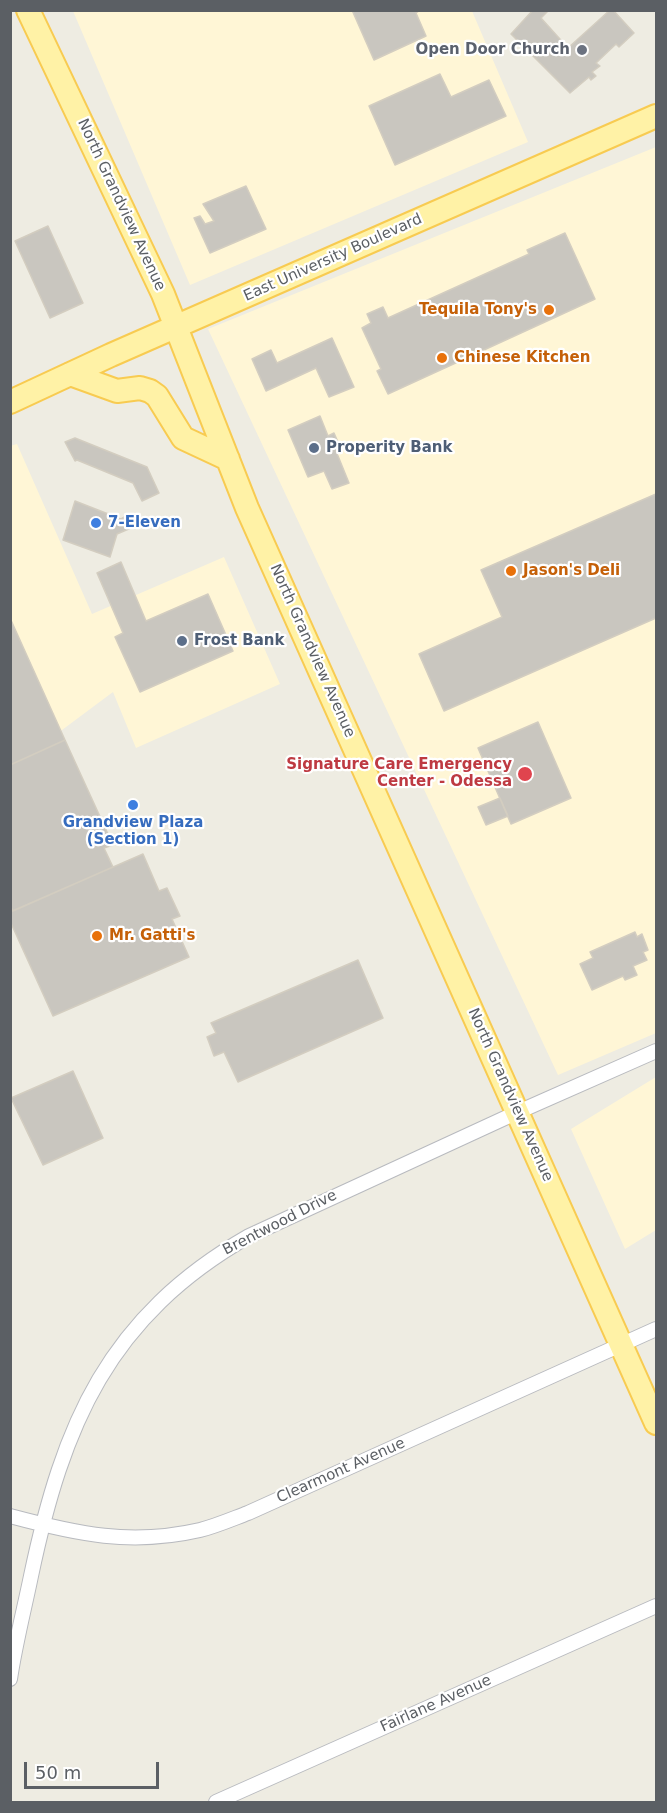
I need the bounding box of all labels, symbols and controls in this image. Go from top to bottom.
place label: Open Door Church [415,41,570,59]
marker: Open Door Church [575,43,589,57]
street label: North Grandview Avenue [73,116,169,294]
street label: East University Boulevard [241,210,425,306]
place label: Tequila Tony's [419,301,537,319]
marker: Tequila Tony's [542,303,556,317]
place label: Chinese Kitchen [454,349,590,367]
marker: Chinese Kitchen [435,351,449,365]
place label: Properity Bank [326,439,453,457]
marker: Properity Bank [307,441,321,455]
place label: 7-Eleven [108,514,181,532]
marker: 7-Eleven [89,516,103,530]
street label: North Grandview Avenue [266,562,358,740]
place label: Jason's Deli [523,562,620,580]
marker: Jason's Deli [504,564,518,578]
place label: Frost Bank [194,632,285,650]
marker: Frost Bank [175,634,189,648]
place label: Signature Care Emergency Center - Odessa [286,756,512,791]
marker: Signature Care Emergency Center - Odessa [516,765,534,783]
marker: Grandview Plaza (Section 1) [126,798,140,812]
place label: Grandview Plaza (Section 1) [63,814,203,849]
place label: Mr. Gatti's [109,927,196,945]
marker: Mr. Gatti's [90,929,104,943]
street label: North Grandview Avenue [464,1006,556,1184]
street label: Brentwood Drive [220,1186,340,1260]
street label: Clearmont Avenue [274,1435,408,1507]
street label: Fairlane Avenue [378,1672,494,1736]
scale bar [27,1750,162,1788]
text: 50 m [35,1762,81,1783]

